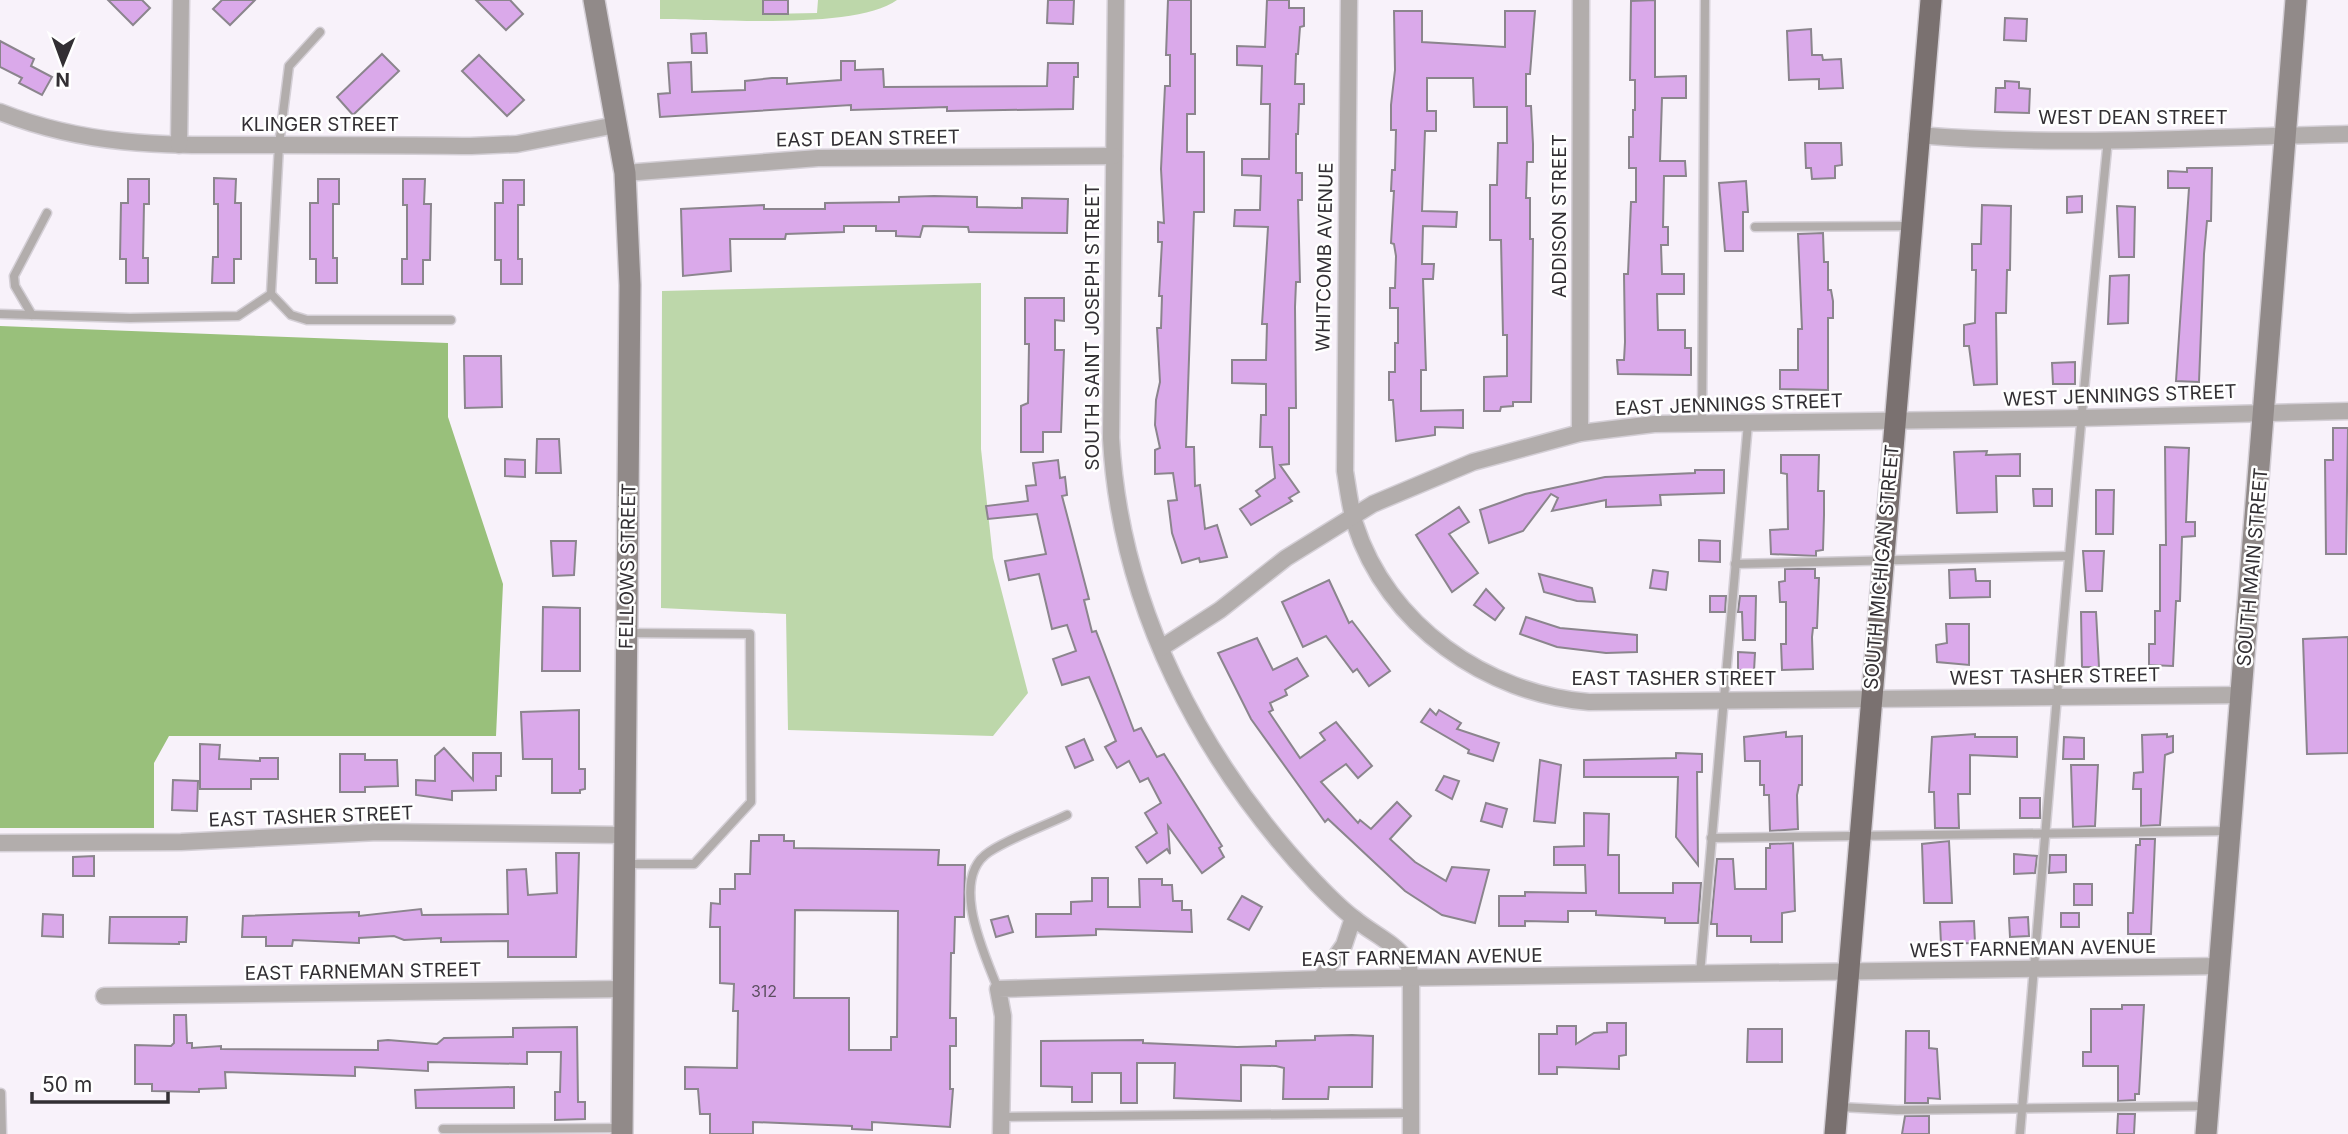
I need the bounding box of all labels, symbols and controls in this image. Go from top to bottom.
north arrow [28,28,98,98]
text: N [55,68,70,91]
street label: WEST DEAN STREET [2038,106,2228,129]
street label: KLINGER STREET [241,113,399,136]
street label: EAST DEAN STREET [776,125,960,152]
street label: ADDISON STREET [1548,134,1571,298]
street label: WHITCOMB AVENUE [1311,162,1338,352]
street label: SOUTH SAINT JOSEPH STREET [1081,183,1104,471]
street label: WEST JENNINGS STREET [2003,380,2237,411]
street label: EAST JENNINGS STREET [1615,389,1843,420]
street label: SOUTH MICHIGAN STREET [1859,443,1904,691]
street label: SOUTH MAIN STREET [2232,467,2273,667]
street label: FELLOWS STREET [615,483,640,649]
street label: WEST TASHER STREET [1949,663,2161,690]
street label: EAST TASHER STREET [1571,667,1777,690]
street label: EAST TASHER STREET [208,801,414,832]
street label: WEST FARNEMAN AVENUE [1909,935,2157,962]
street label: EAST FARNEMAN AVENUE [1301,944,1543,971]
street label: EAST FARNEMAN STREET [245,958,481,985]
house number: 312 [751,981,777,1001]
scale bar [32,1060,168,1104]
text: 50 m [42,1072,92,1097]

